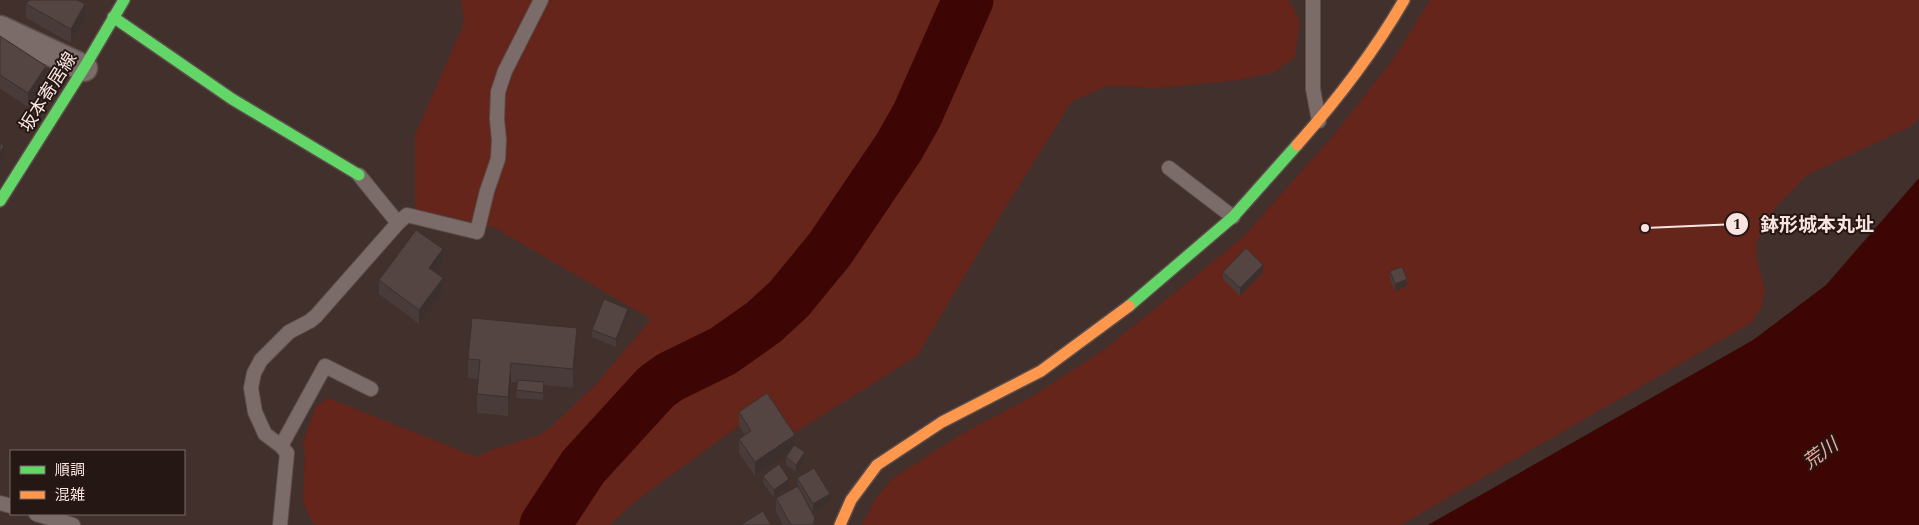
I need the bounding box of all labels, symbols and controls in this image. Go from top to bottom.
street label: 坂本寄居線 [13,47,84,138]
callout: 鉢形城本丸址 [1725,207,1884,241]
text: 鉢形城本丸址 [1760,211,1874,240]
text: 1 [1733,213,1741,236]
water label: 荒川 [1797,430,1846,477]
legend [10,450,185,515]
text: 順調 [55,459,85,482]
text: 混雑 [55,484,85,507]

